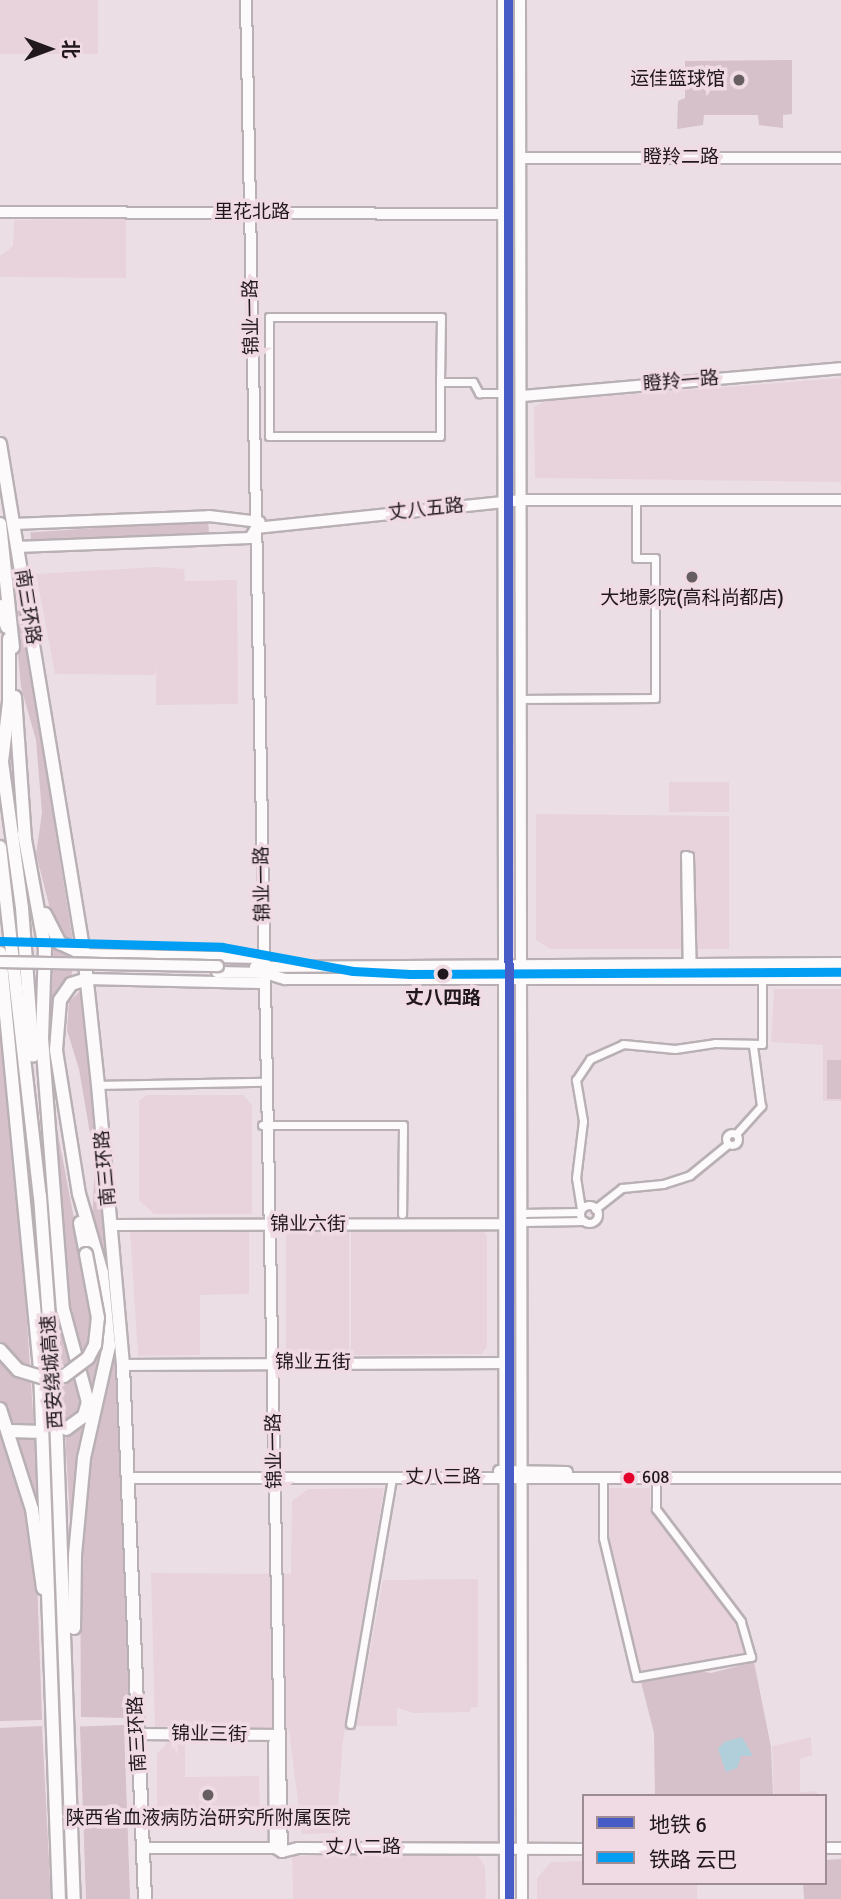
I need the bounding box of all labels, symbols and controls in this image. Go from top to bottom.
north arrow [14,14,84,84]
text: 北 [58,39,82,59]
place label: 运佳篮球馆 [630,69,725,91]
marker: 运佳篮球馆 [731,72,747,88]
street label: 瞪羚二路 [643,147,719,169]
street label: 里花北路 [214,202,290,224]
street label: 锦业一路 [240,279,264,355]
street label: 瞪羚一路 [642,367,720,397]
street label: 丈八五路 [387,495,465,525]
street label: 南三环路 [10,568,44,646]
marker: 大地影院(高科尚都店) [684,569,700,585]
place label: 大地影院(高科尚都店) [600,588,784,610]
street label: 锦业一路 [251,846,275,922]
marker: 丈八四路 [432,963,454,985]
place label: 丈八四路 [405,988,481,1010]
street label: 南三环路 [91,1129,121,1207]
street label: 锦业六街 [270,1214,346,1236]
street label: 西安绕城高速 [38,1314,68,1430]
street label: 锦业五街 [275,1352,351,1374]
street label: 锦业一路 [263,1413,287,1489]
street label: 丈八三路 [405,1467,481,1489]
place label: 608 [642,1468,670,1488]
marker: 608 [622,1471,636,1485]
street label: 南三环路 [125,1695,151,1773]
street label: 锦业三街 [171,1723,247,1747]
marker: 陕西省血液病防治研究所附属医院 [198,1785,218,1805]
legend [582,1794,827,1885]
place label: 陕西省血液病防治研究所附属医院 [66,1808,350,1830]
text: 地铁 6 [649,1812,707,1838]
street label: 丈八二路 [325,1837,401,1859]
text: 铁路 云巴 [649,1847,738,1873]

